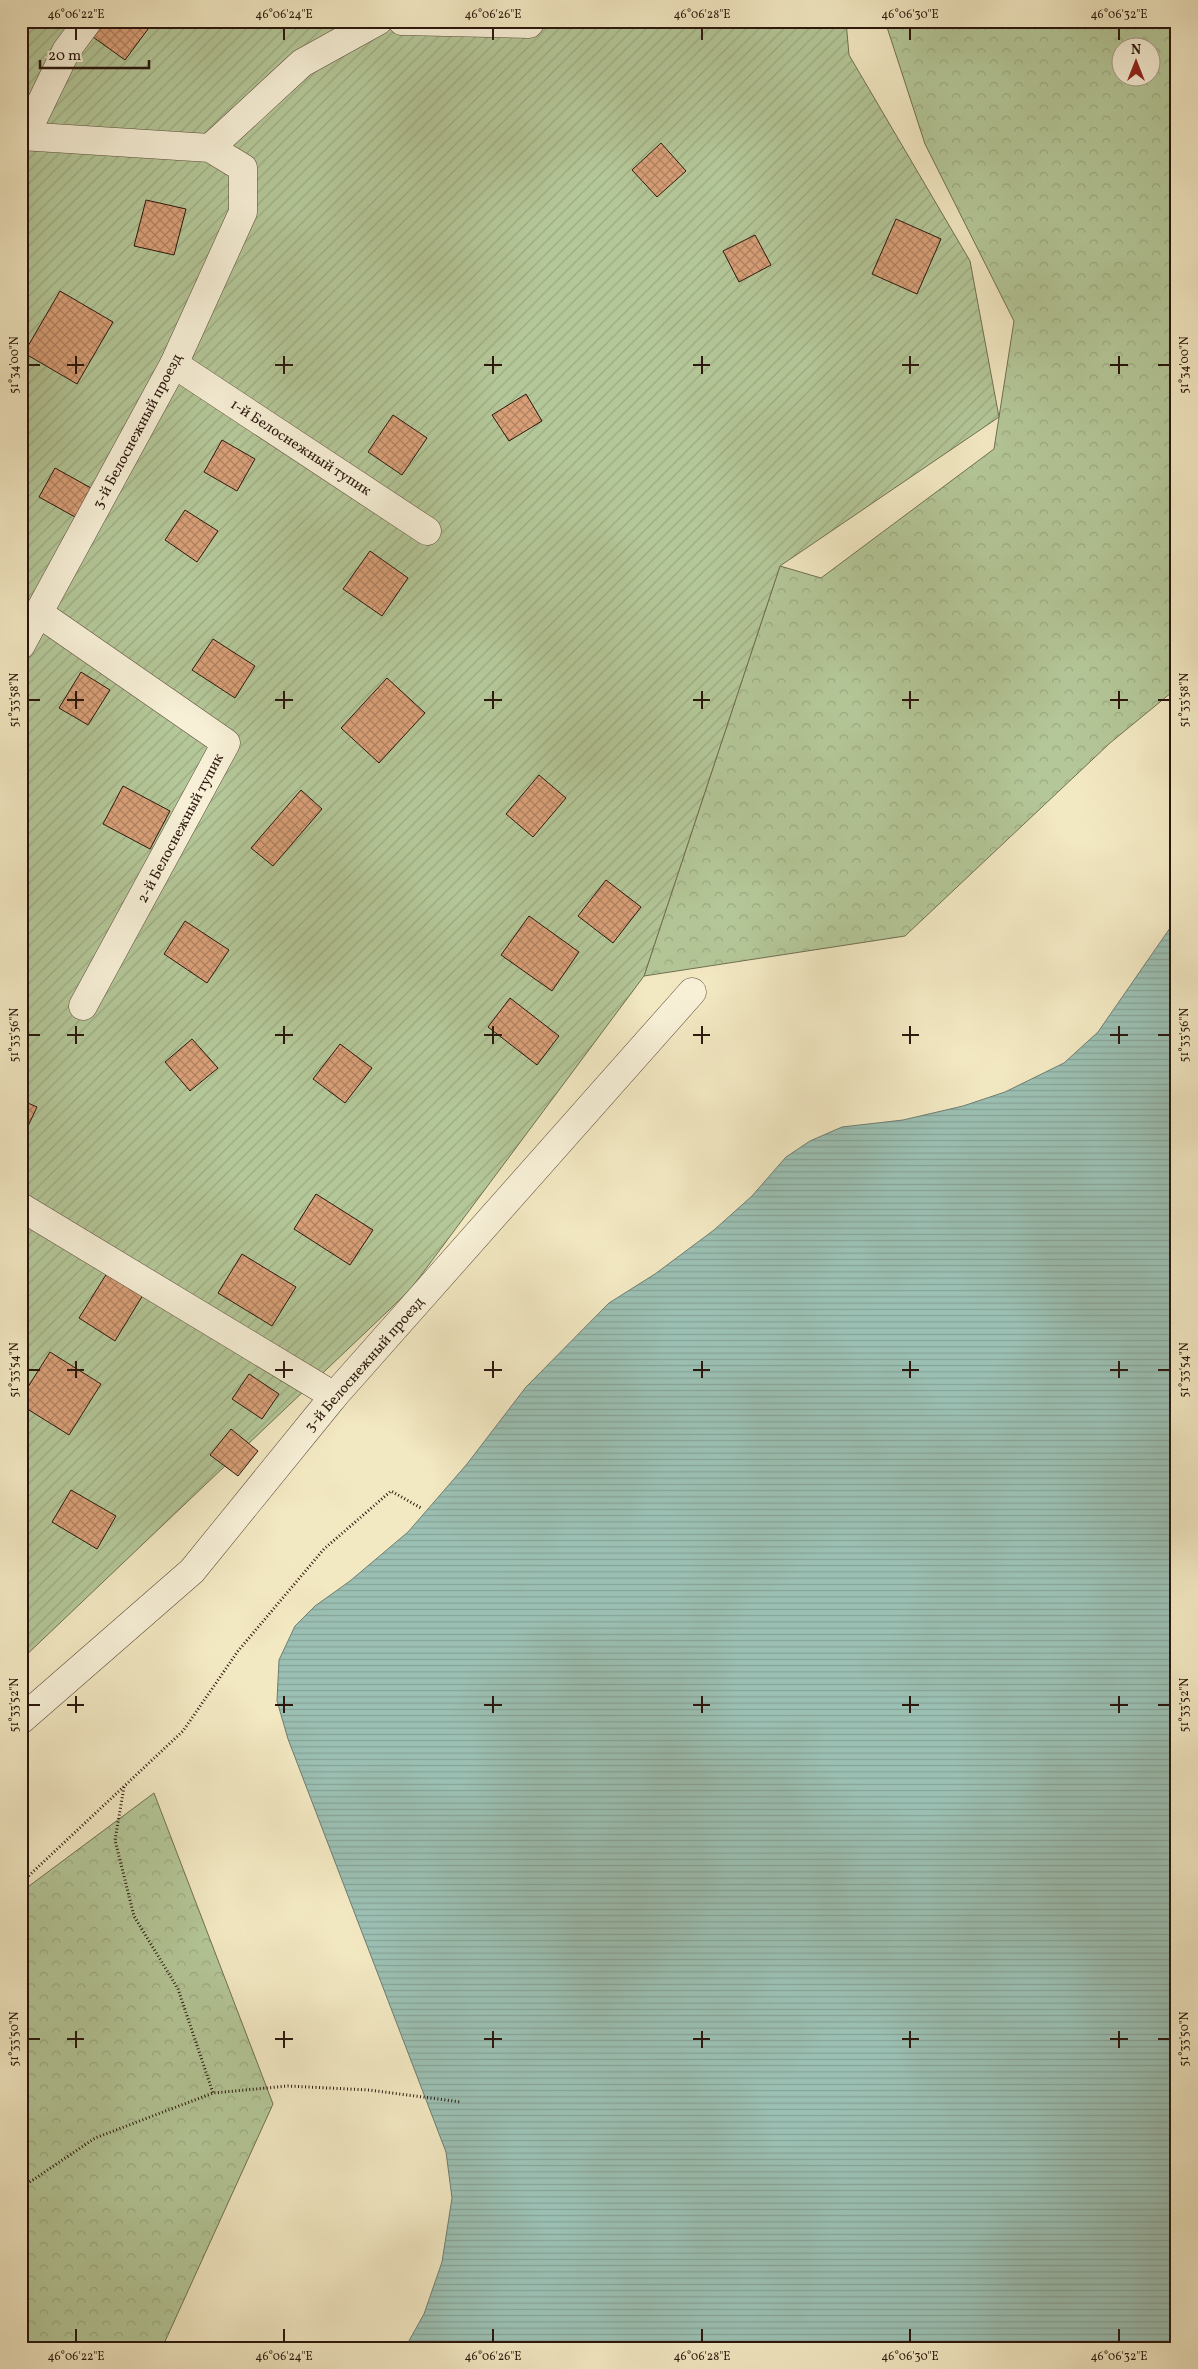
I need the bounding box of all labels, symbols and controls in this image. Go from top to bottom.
text: 46°06'22"E [47,7,105,23]
text: 46°06'24"E [255,7,313,23]
text: 46°06'26"E [465,7,521,23]
text: 46°06'28"E [674,7,730,23]
text: 46°06'30"E [881,7,939,23]
text: 46°06'32"E [1091,7,1147,23]
scale bar [40,38,149,70]
north arrow [1110,38,1160,88]
text: N [1131,41,1141,60]
text: 20 m [48,46,81,67]
text: 51°34'00"N [7,336,23,394]
text: 51°34'00"N [1177,336,1193,394]
street label: 3-й Белоснежный проезд [88,350,188,513]
street label: 1-й Белоснежный тупик [226,395,375,502]
text: 51°33'58"N [7,673,23,727]
text: 51°33'58"N [1177,673,1193,727]
street label: 2-й Белоснежный тупик [133,750,230,907]
text: 51°33'56"N [7,1008,23,1062]
text: 51°33'56"N [1177,1008,1193,1062]
street label: 3-й Белоснежный проезд [301,1293,430,1437]
text: 51°33'54"N [7,1342,23,1398]
text: 51°33'54"N [1177,1342,1193,1398]
text: 51°33'52"N [7,1678,23,1732]
text: 51°33'52"N [1177,1678,1193,1732]
text: 51°33'50"N [7,2011,23,2067]
text: 51°33'50"N [1177,2011,1193,2067]
text: 46°06'22"E [47,2349,105,2365]
text: 46°06'24"E [255,2349,313,2365]
text: 46°06'26"E [465,2349,521,2365]
text: 46°06'28"E [674,2349,730,2365]
text: 46°06'30"E [881,2349,939,2365]
text: 46°06'32"E [1091,2349,1147,2365]

